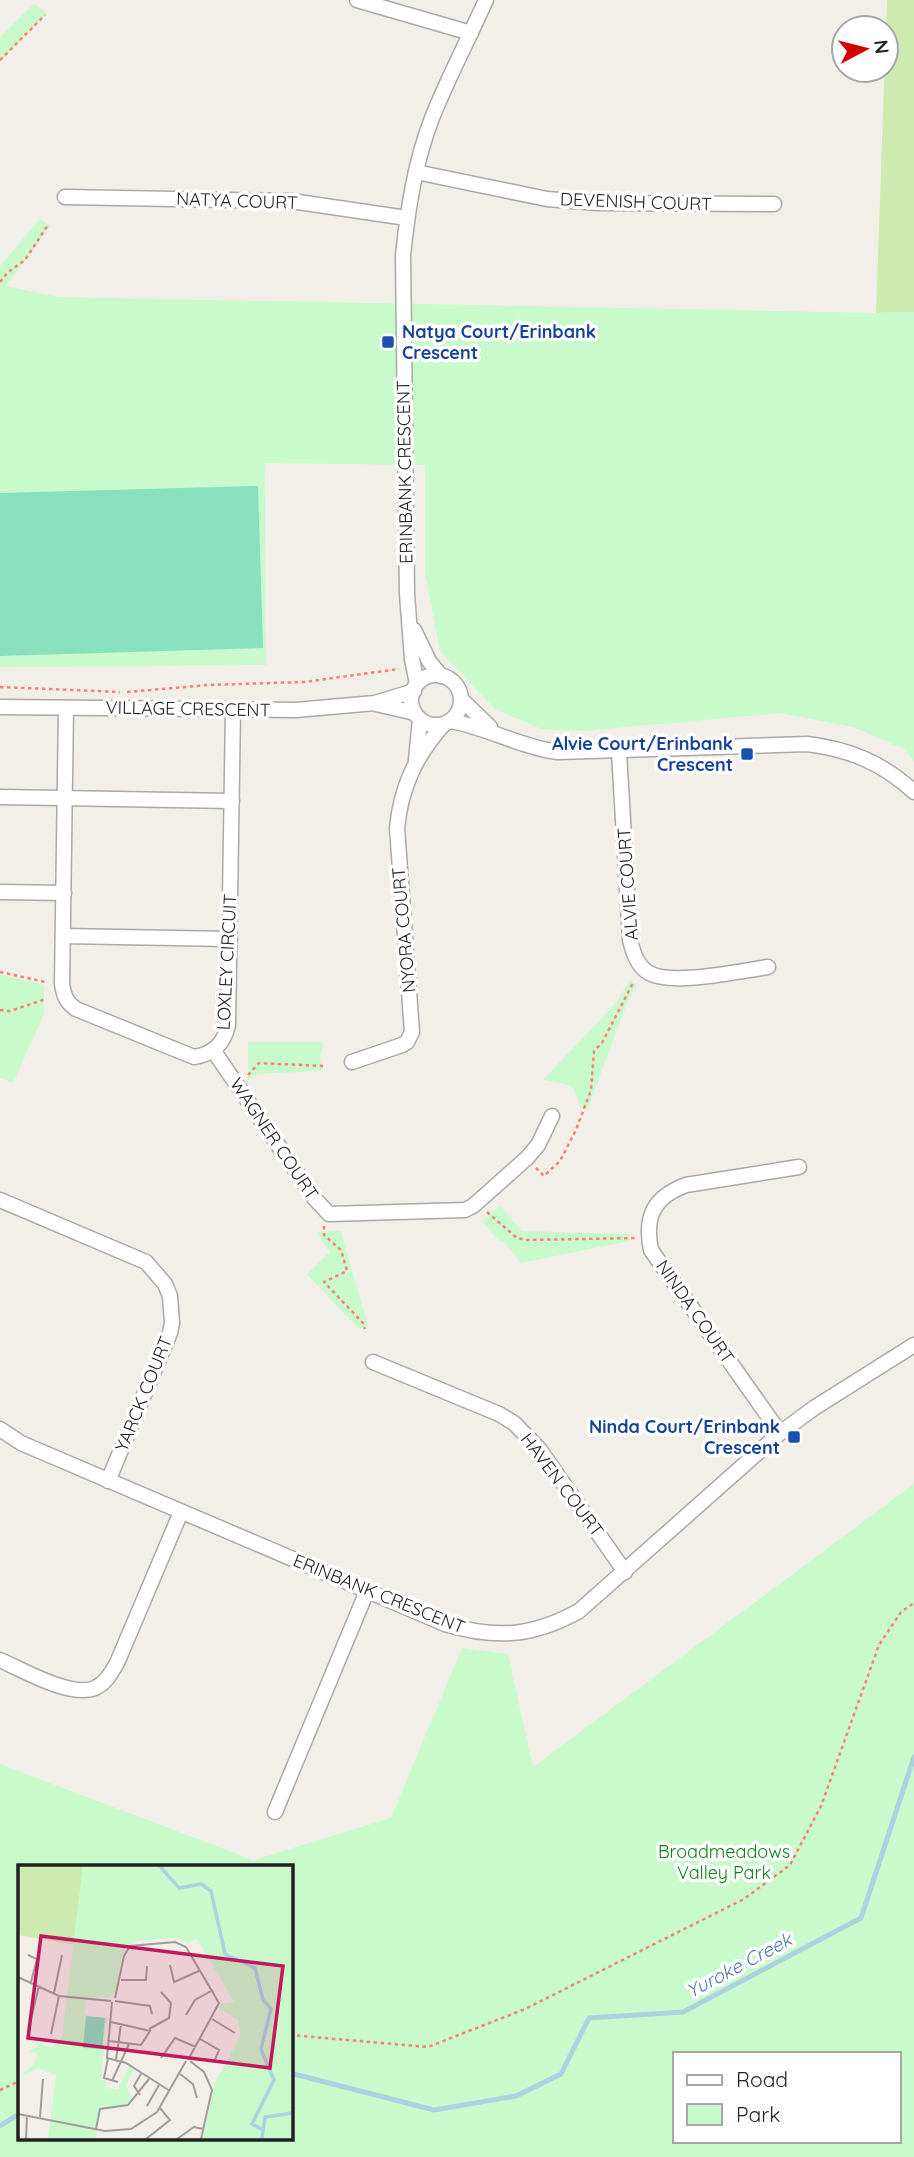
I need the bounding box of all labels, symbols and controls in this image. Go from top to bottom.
north arrow [830,14,900,84]
text: N [869,39,895,55]
street label: NATYA COURT [176,187,298,214]
street label: DEVENISH COURT [560,187,712,216]
place label: Natya Court/Erinbank Crescent [402,320,596,364]
marker: Natya Court/Erinbank Crescent [380,334,396,350]
street label: ERINBANK CRESCENT [391,380,418,564]
street label: VILLAGE CRESCENT [105,696,271,721]
place label: Alvie Court/Erinbank Crescent [552,732,733,776]
marker: Alvie Court/Erinbank Crescent [739,746,755,762]
street label: ALVIE COURT [612,827,643,941]
street label: NYORA COURT [387,866,420,994]
street label: LOXLEY CIRCUIT [211,893,242,1031]
street label: WAGNER COURT [225,1073,324,1204]
street label: NINDA COURT [651,1255,740,1368]
street label: YARCK COURT [110,1333,177,1455]
place label: Ninda Court/Erinbank Crescent [589,1415,780,1459]
street label: HAVEN COURT [516,1428,609,1541]
marker: Ninda Court/Erinbank Crescent [786,1429,802,1445]
street label: ERINBANK CRESCENT [290,1548,469,1639]
park label: Broadmeadows Valley Park [658,1840,790,1884]
inset map [18,1865,292,2140]
water label: Yuroke Creek [682,1926,797,2003]
legend [673,2052,900,2143]
text: Road [736,2066,788,2092]
text: Park [736,2101,780,2127]

